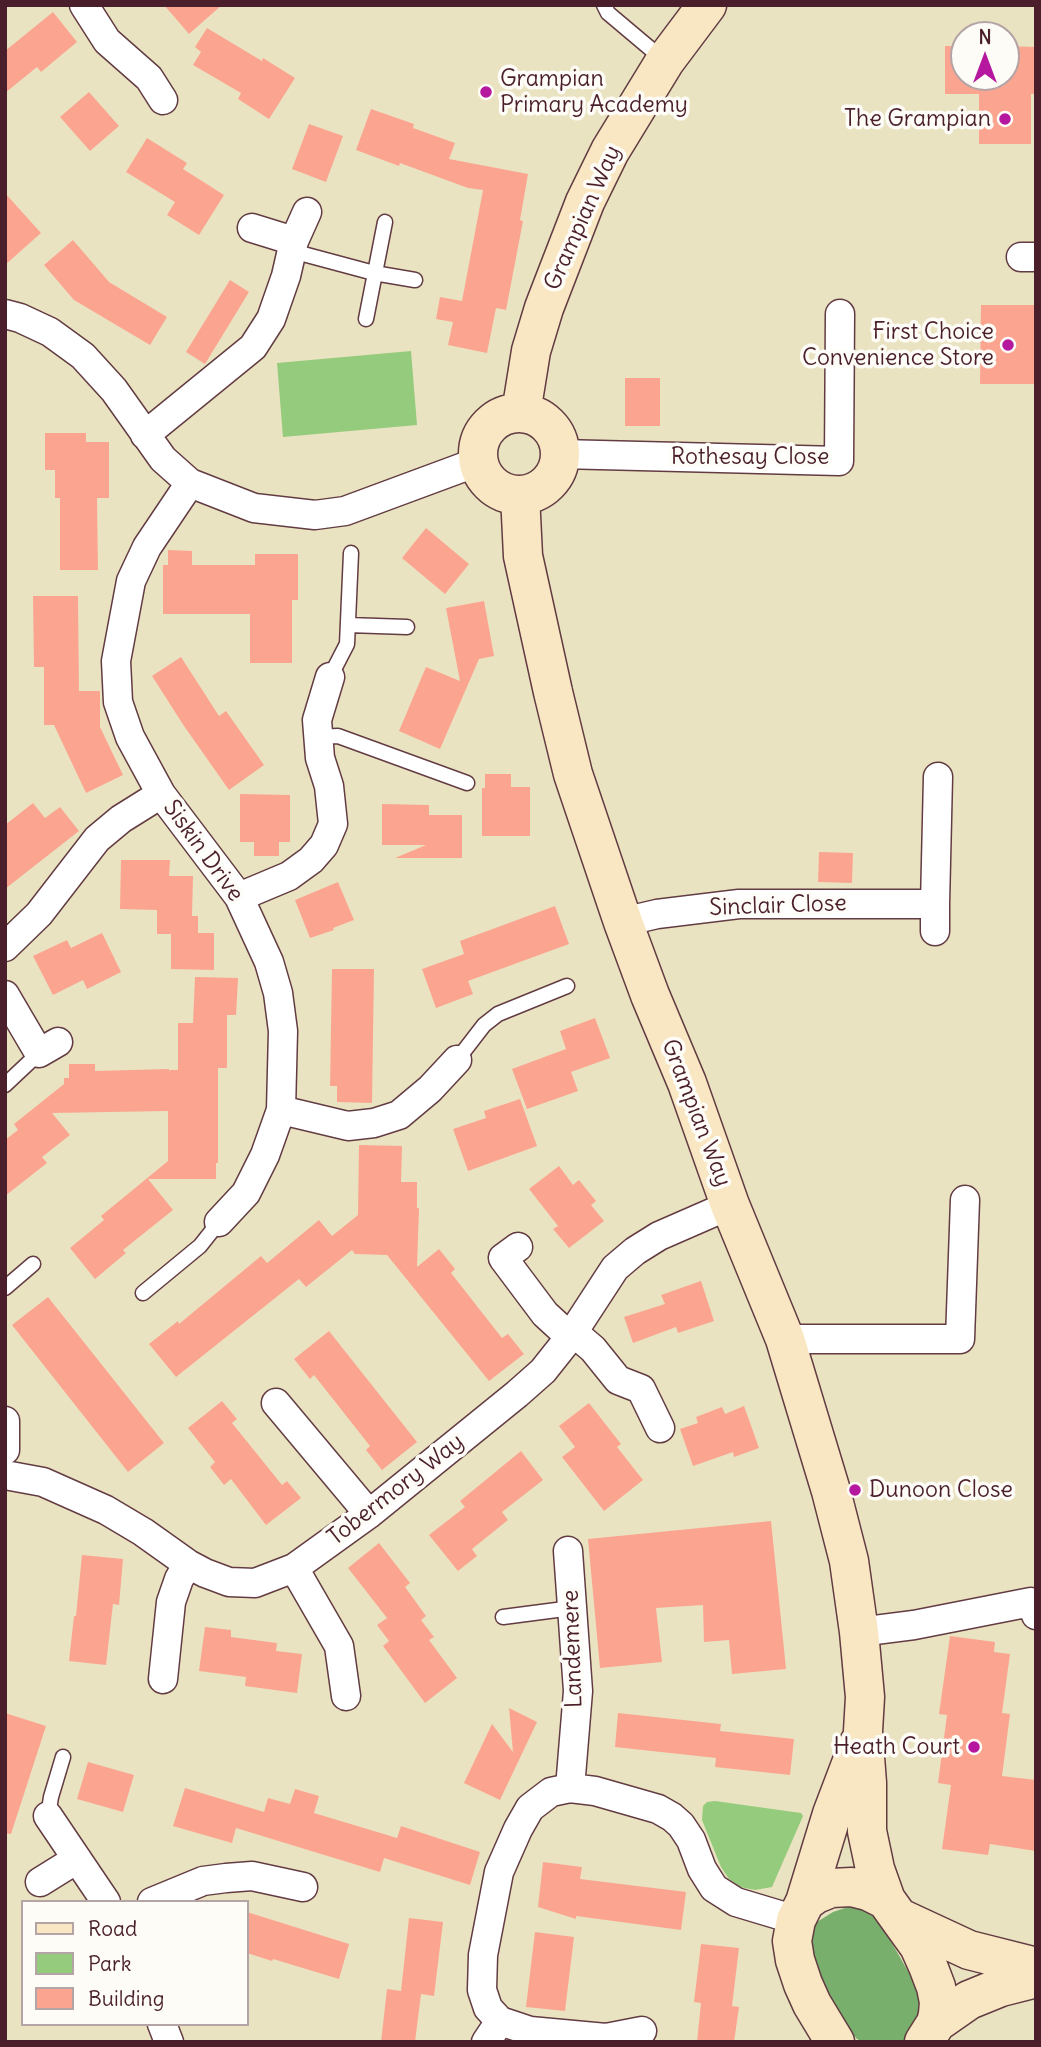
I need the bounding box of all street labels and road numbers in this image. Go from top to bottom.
street label: Grampian Way [539,141,627,295]
street label: Rothesay Close [671,443,829,471]
street label: Siskin Drive [157,795,249,907]
street label: Sinclair Close [709,890,847,922]
street label: Grampian Way [655,1035,737,1191]
street label: Tobermory Way [322,1428,470,1552]
street label: Landemere [557,1589,589,1709]

